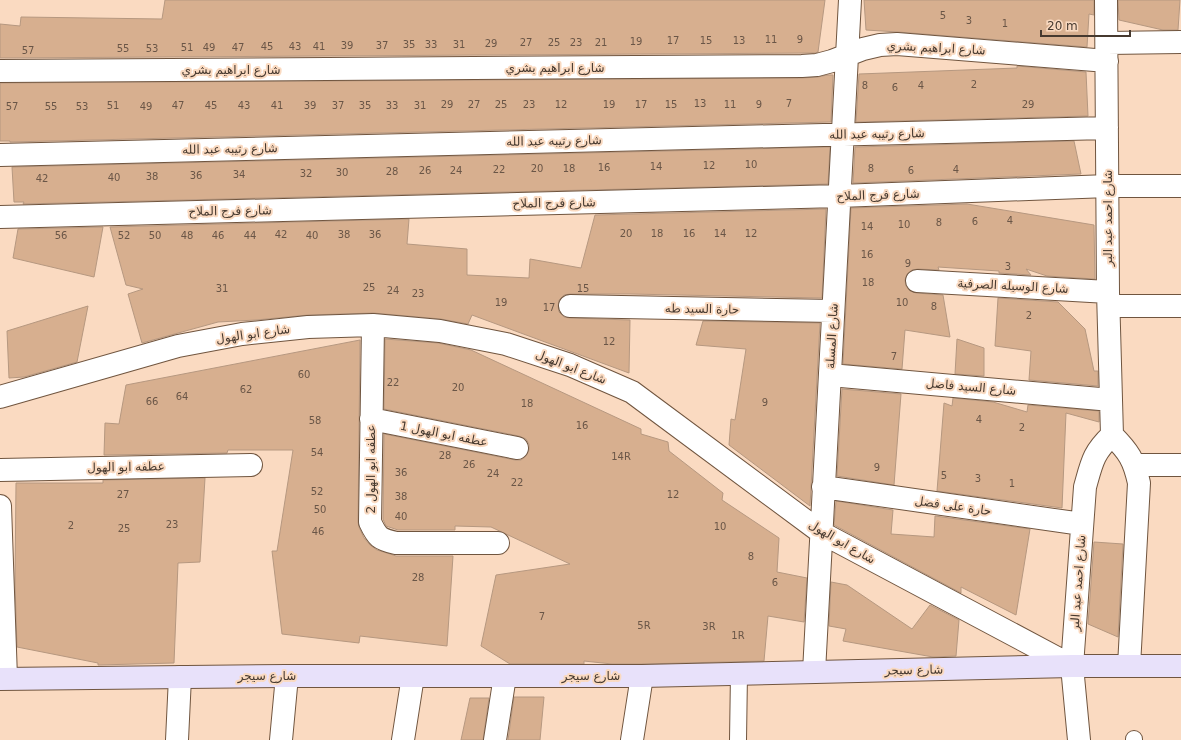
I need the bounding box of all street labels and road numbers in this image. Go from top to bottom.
street label: شارع ابراهيم بشري [886,38,986,59]
street label: شارع ابراهيم بشري [506,61,604,76]
street label: شارع ابراهيم بشري [182,63,280,78]
street label: شارع رتيبه عبد الله [829,126,925,143]
street label: شارع رتيبه عبد الله [506,133,602,150]
street label: شارع رتيبه عبد الله [182,141,278,158]
street label: شارع احمد عبد البر [1101,170,1116,267]
street label: شارع فرج الملاح [836,187,920,204]
street label: شارع فرج الملاح [512,195,596,212]
street label: شارع فرج الملاح [188,203,272,220]
street label: شارع الوسيله الصرفية [957,276,1069,297]
street label: حارة السيد طه [665,301,739,318]
street label: شارع المسلة [823,303,842,369]
street label: شارع ابو الهول [215,322,291,347]
street label: شارع ابو الهول [533,347,608,388]
street label: شارع السيد فاضل [925,376,1017,399]
street label: عطفه ابو الهول 1 [399,419,489,450]
street label: عطفه ابو الهول 2 [364,425,379,513]
street label: عطفه ابو الهول [87,459,165,476]
street label: حارة على فضل [914,494,992,519]
street label: شارع ابو الهول [806,517,878,568]
street label: شارع احمد عبد البر [1068,534,1089,633]
street label: شارع سيجر [884,662,943,679]
street label: شارع سيجر [237,669,296,684]
street label: شارع سيجر [561,669,620,684]

